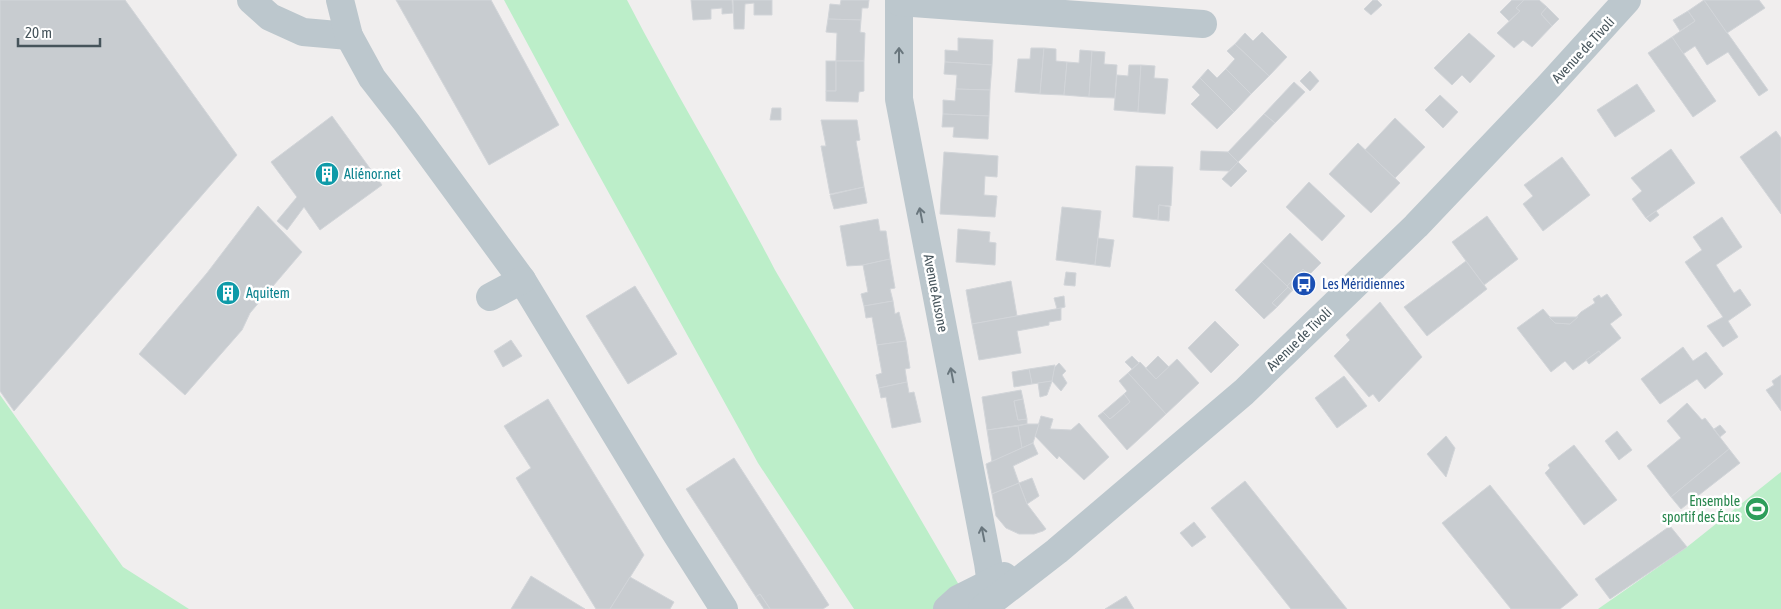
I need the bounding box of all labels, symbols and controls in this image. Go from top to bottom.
street label: Avenue de Tivoli [1549,14,1617,86]
scale bar [18,15,100,47]
text: 20 m [25,24,52,41]
one-way arrow [894,47,904,63]
building icon: Aliénor.net [314,161,340,187]
place label: Aliénor.net [344,166,401,182]
one-way arrow [916,208,926,224]
street label: Avenue Ausone [921,253,951,333]
bus stop icon: Les Méridiennes [1291,271,1317,297]
place label: Les Méridiennes [1322,276,1405,292]
building icon: Aquitem [215,280,241,306]
place label: Aquitem [246,285,290,301]
street label: Avenue de Tivoli [1263,304,1335,374]
one-way arrow [947,367,956,383]
place label: Ensemble sportif des Écus [1662,493,1740,525]
sports icon: Ensemble sportif des Écus [1744,496,1770,522]
one-way arrow [977,527,987,543]

